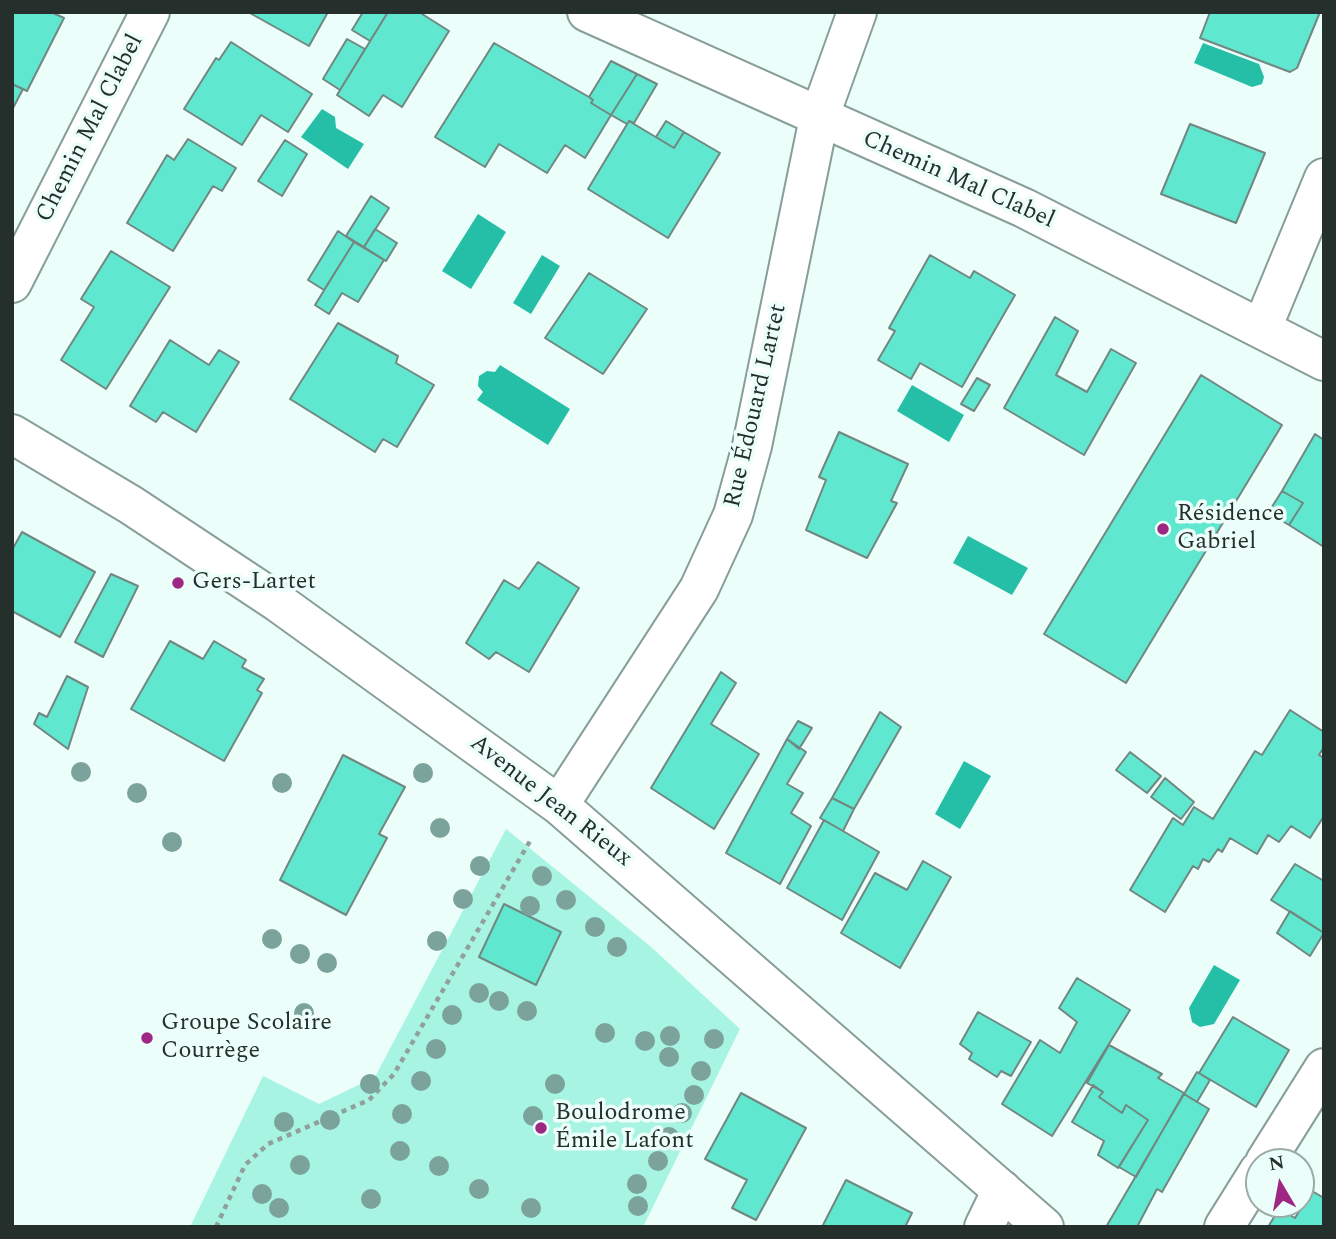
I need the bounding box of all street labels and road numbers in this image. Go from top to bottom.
street label: Chemin Mal Clabel [31,30,151,228]
street label: Chemin Mal Clabel [858,126,1058,236]
street label: Rue Édouard Lartet [720,301,794,511]
street label: Avenue Jean Rieux [463,730,637,874]

